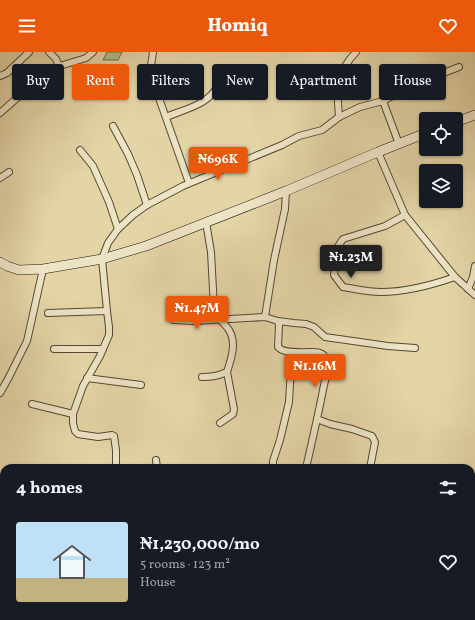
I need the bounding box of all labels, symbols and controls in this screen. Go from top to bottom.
text: Homiq [207,14,268,39]
icon: menu [16,15,38,37]
icon: heart [437,15,459,37]
chip: Buy [12,64,64,100]
chip: Rent [72,64,129,100]
chip: Filters [137,64,204,100]
chip: New [212,64,268,100]
chip: Apartment [276,64,371,100]
chip: House [379,64,446,100]
map controls [419,112,463,208]
button: locate [419,112,463,156]
pin: ₦696K [190,147,246,181]
text: ₦696K [198,151,238,169]
button: layers [419,164,463,208]
pin: ₦1.23M [318,245,384,279]
text: ₦1.23M [329,249,373,267]
pin: ₦1.47M [164,296,230,330]
text: ₦1.47M [175,300,219,318]
pin: ₦1.16M [282,354,348,388]
text: ₦1.16M [293,358,337,376]
text: 4 homes [16,477,83,500]
icon: filters [437,477,459,499]
text: ₦1,230,000/mo [140,533,260,556]
icon: home [48,538,96,586]
icon: heart [437,551,459,573]
text: 5 rooms · 123 m² [140,556,230,574]
text: House [140,574,176,592]

